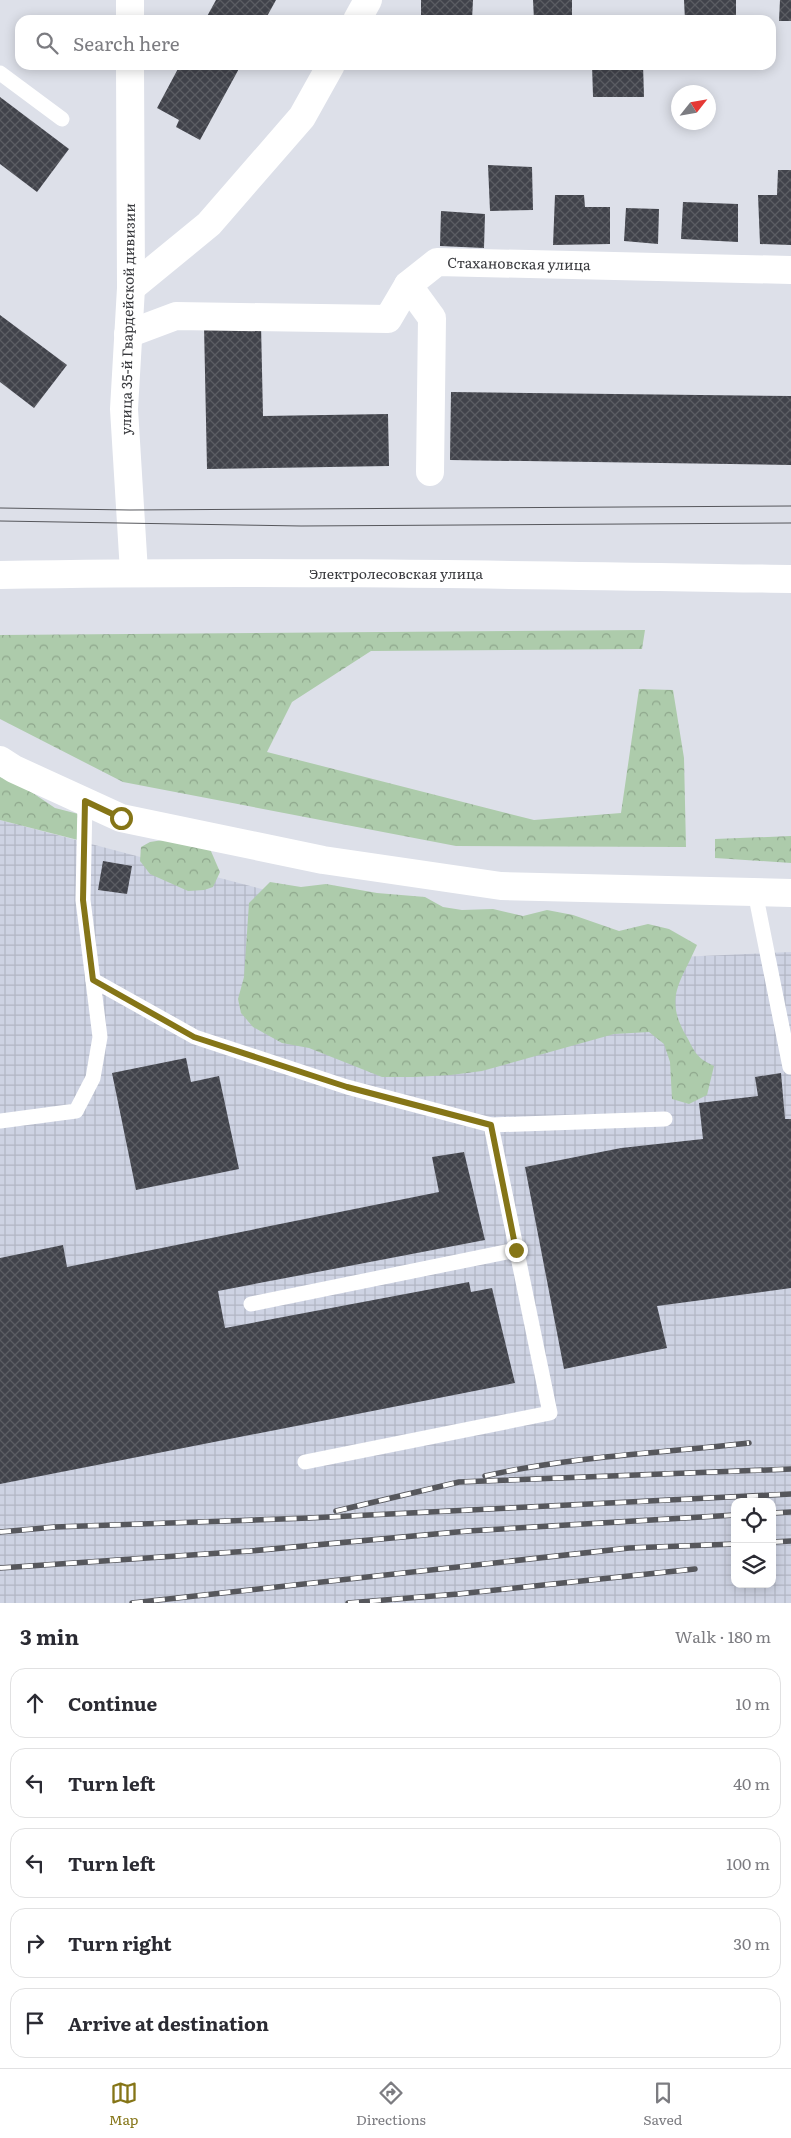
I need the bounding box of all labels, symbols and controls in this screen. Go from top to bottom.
search box [15,15,776,70]
icon: search [33,29,61,57]
text: Search here [73,29,180,57]
north arrow [671,85,716,130]
street label: улица 35-й Гвардейской дивизии [115,203,139,435]
street label: Стахановская улица [447,252,591,274]
street label: Электролесовская улица [309,563,483,583]
route start [110,807,133,830]
route end [505,1239,528,1262]
map controls [731,1498,776,1588]
button: locate [731,1498,776,1543]
button: layers [731,1543,776,1588]
text: 3 min [20,1620,79,1651]
text: Walk · 180 m [675,1624,771,1648]
icon: ahead [21,1689,49,1717]
text: Continue [68,1689,157,1717]
text: 10 m [736,1691,770,1715]
icon: left [21,1769,49,1797]
text: Turn left [68,1769,155,1797]
text: 40 m [733,1771,770,1795]
icon: left [21,1849,49,1877]
text: Turn left [68,1849,155,1877]
text: 100 m [726,1851,770,1875]
icon: right [21,1929,49,1957]
text: Turn right [68,1929,172,1957]
text: 30 m [733,1931,770,1955]
icon: arrive [21,2009,49,2037]
text: Arrive at destination [68,2009,269,2037]
tab: Map [109,2079,139,2129]
tab: Directions [356,2079,426,2129]
tab: Saved [643,2079,682,2129]

